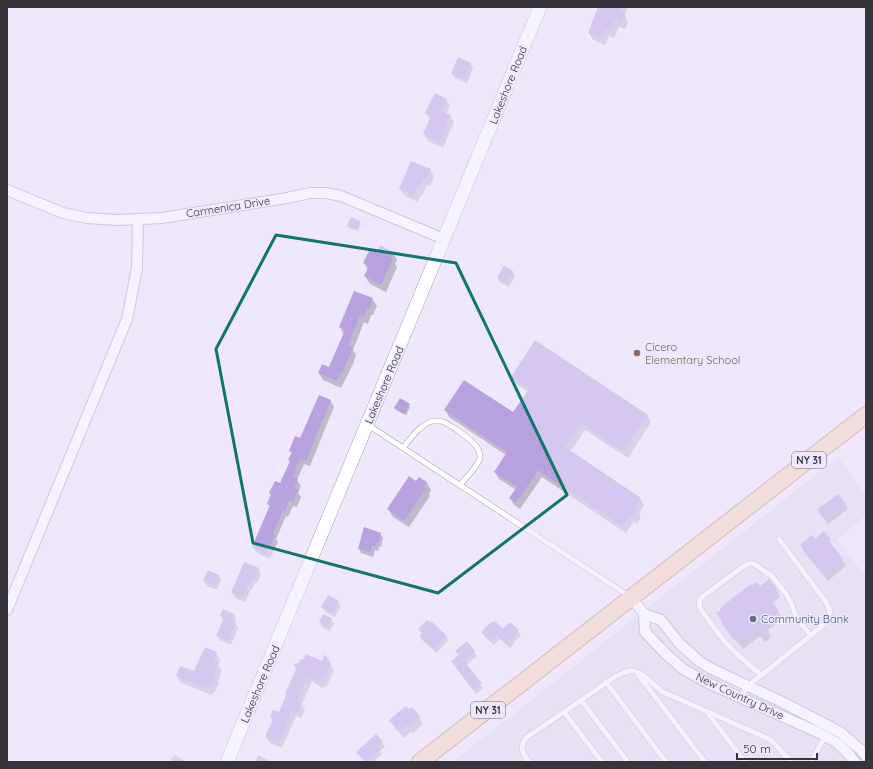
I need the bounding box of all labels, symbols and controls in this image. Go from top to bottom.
street label: Lakeshore Road [486,44,530,126]
street label: Carmenica Drive [185,193,271,221]
place label: Cicero Elementary School [645,340,740,367]
street label: Lakeshore Road [361,344,407,426]
marker: Cicero Elementary School [632,348,642,358]
road number: NY 31 [792,452,826,468]
place label: Community Bank [761,612,849,626]
marker: Community Bank [748,614,758,624]
street label: Lakeshore Road [237,643,283,725]
street label: New Country Drive [694,669,786,723]
road number: NY 31 [471,702,505,718]
scale bar [737,735,817,761]
text: 50 m [743,741,771,756]

